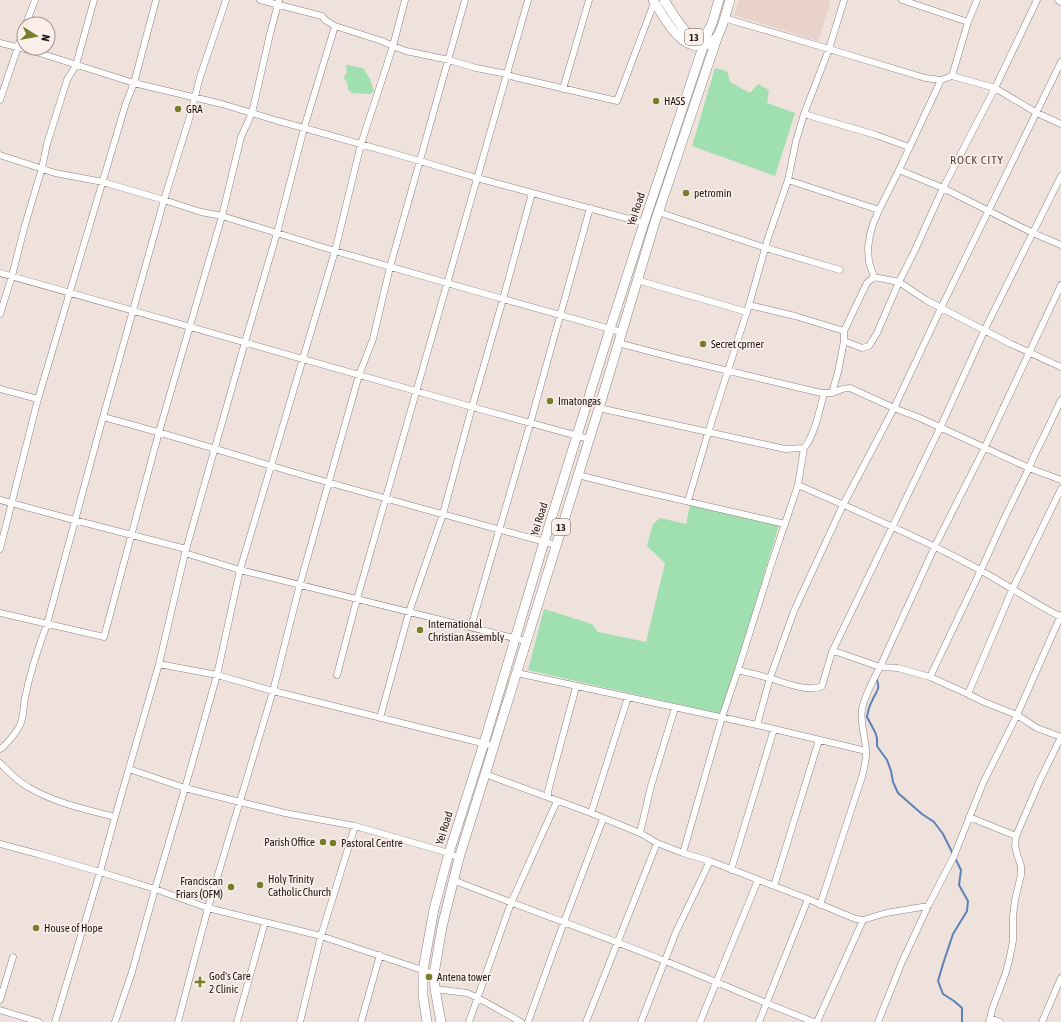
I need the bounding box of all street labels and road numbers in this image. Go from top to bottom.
road number: 13 [685,29,703,45]
street label: Yei Road [625,191,647,227]
street label: Yei Road [528,501,550,537]
road number: 13 [552,519,570,535]
street label: Yei Road [433,810,455,846]

